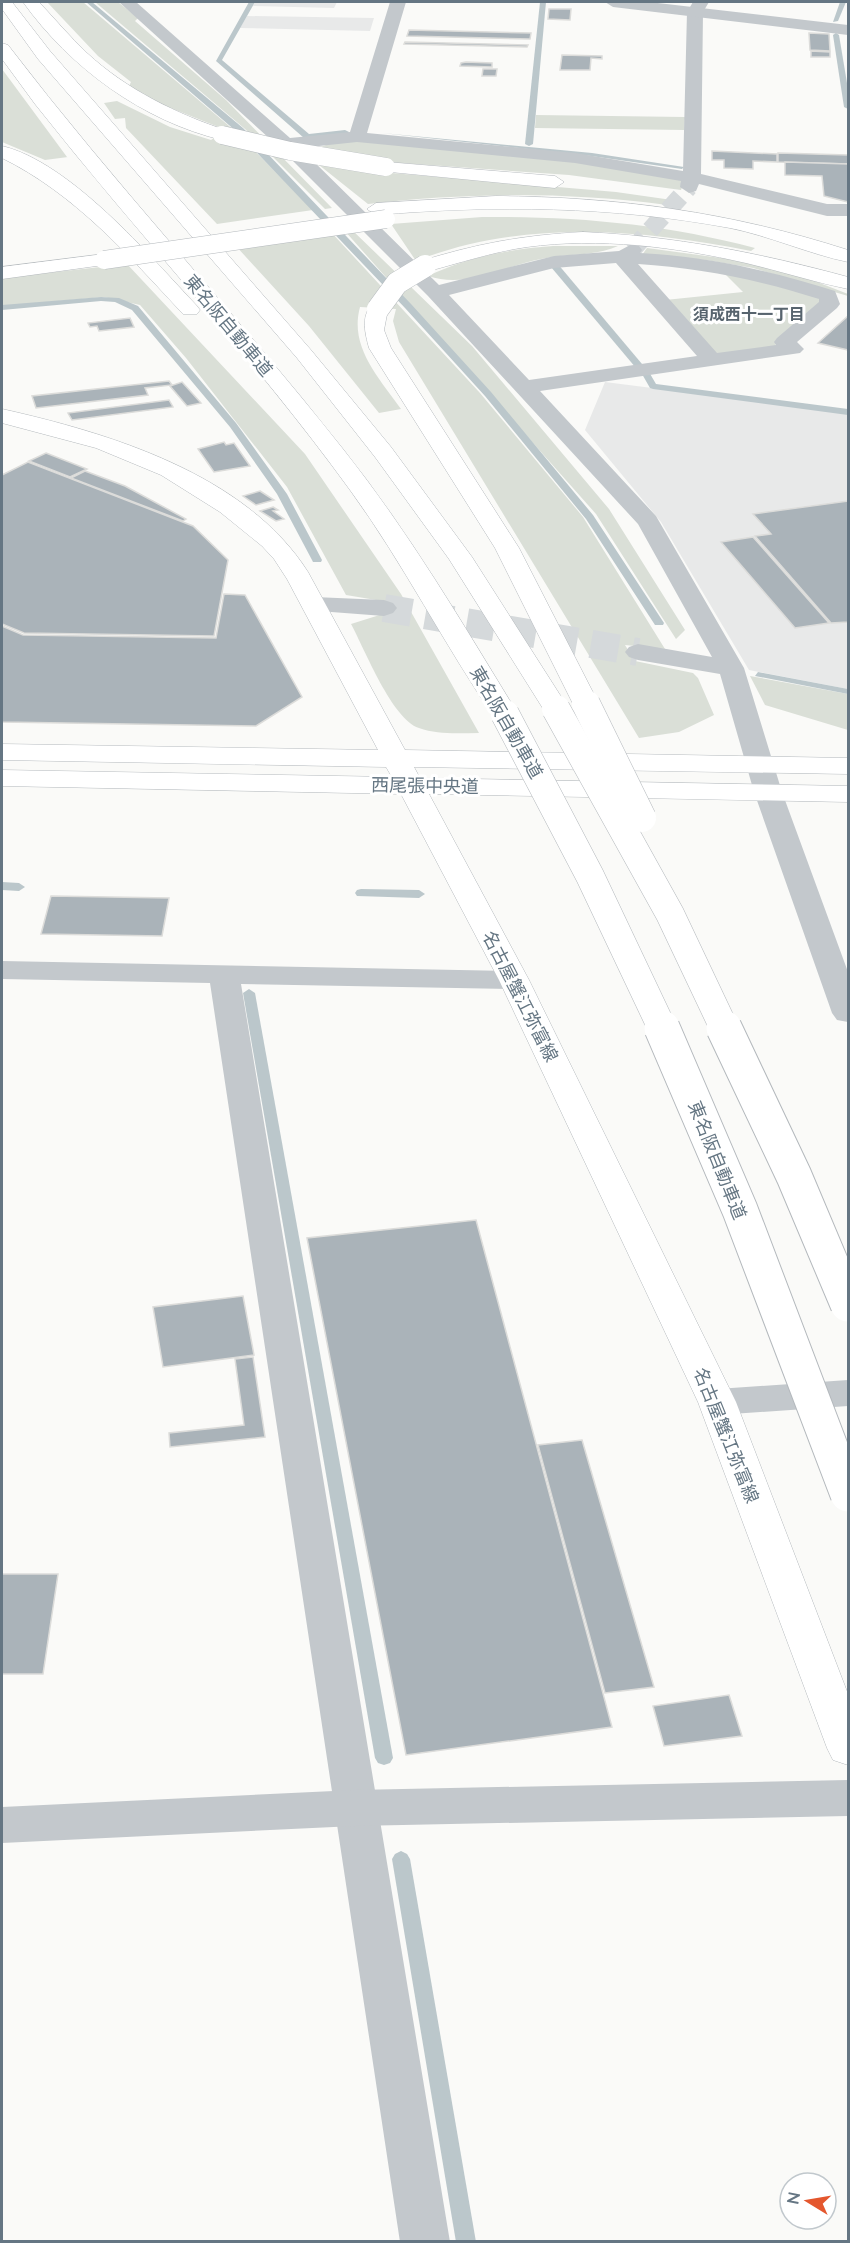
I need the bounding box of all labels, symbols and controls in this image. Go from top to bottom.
street label: 東名阪自動車道 [180,270,278,380]
district label: 須成西十一丁目 [693,304,805,323]
street label: 東名阪自動車道 [466,662,548,782]
street label: 西尾張中央道 [371,773,479,797]
street label: 名古屋蟹江弥富線 [479,927,563,1065]
street label: 東名阪自動車道 [684,1097,752,1223]
street label: 名古屋蟹江弥富線 [690,1364,764,1506]
north arrow [778,2171,838,2231]
text: N [782,2190,803,2206]

